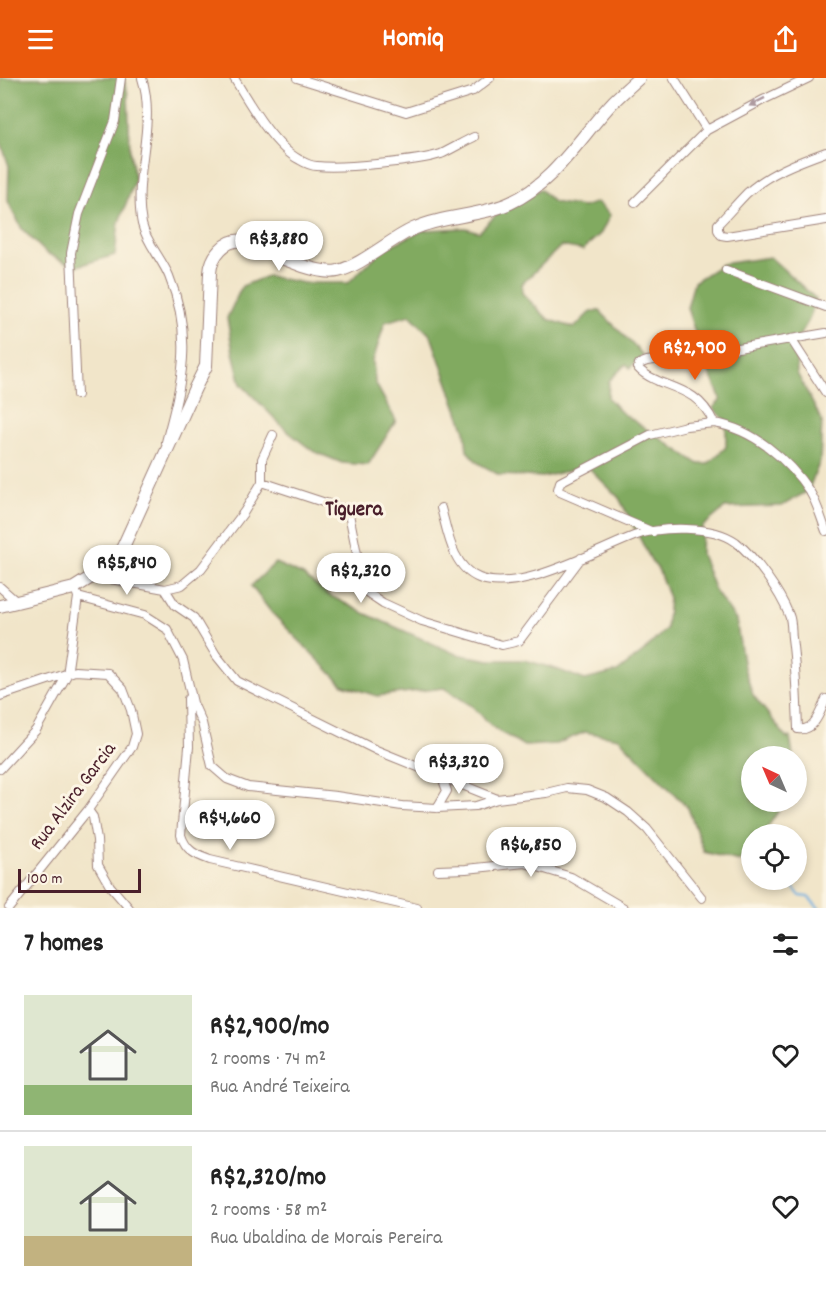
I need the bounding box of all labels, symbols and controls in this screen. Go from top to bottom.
text: Homiq [382,20,444,59]
icon: menu [24,23,57,56]
icon: share [769,23,802,56]
one-way arrow [749,98,766,107]
pin: R$3,880 [224,221,334,272]
text: R$3,880 [249,226,309,254]
pin: R$2,900 [640,330,750,381]
text: R$2,900 [663,335,727,363]
district label: Tiguera [325,496,384,526]
pin: R$5,840 [72,545,182,596]
text: R$5,840 [97,550,157,578]
pin: R$2,320 [306,553,416,604]
text: R$2,320 [331,558,391,586]
street label: Rua Alzira Garcia [24,737,124,857]
pin: R$3,320 [404,744,514,795]
north arrow [741,746,807,812]
map controls [741,746,807,890]
text: R$3,320 [428,749,490,777]
pin: R$4,660 [175,800,285,851]
text: R$4,660 [199,805,261,833]
button: locate [741,824,807,890]
pin: R$6,850 [476,827,586,878]
text: R$6,850 [500,832,562,860]
scale bar [18,866,141,894]
text: 100 m [27,868,63,891]
text: 7 homes [24,926,104,963]
icon: filters [769,928,802,961]
text: R$2,900/mo [210,1009,329,1046]
icon: home [72,1019,144,1091]
icon: heart [769,1039,802,1072]
text: 2 rooms · 74 m² [210,1046,326,1074]
text: Rua André Teixeira [210,1074,350,1102]
text: R$2,320/mo [210,1160,326,1197]
icon: home [72,1170,144,1242]
icon: heart [769,1190,802,1223]
text: 2 rooms · 58 m² [210,1197,327,1225]
text: Rua Ubaldina de Morais Pereira [210,1225,442,1253]

